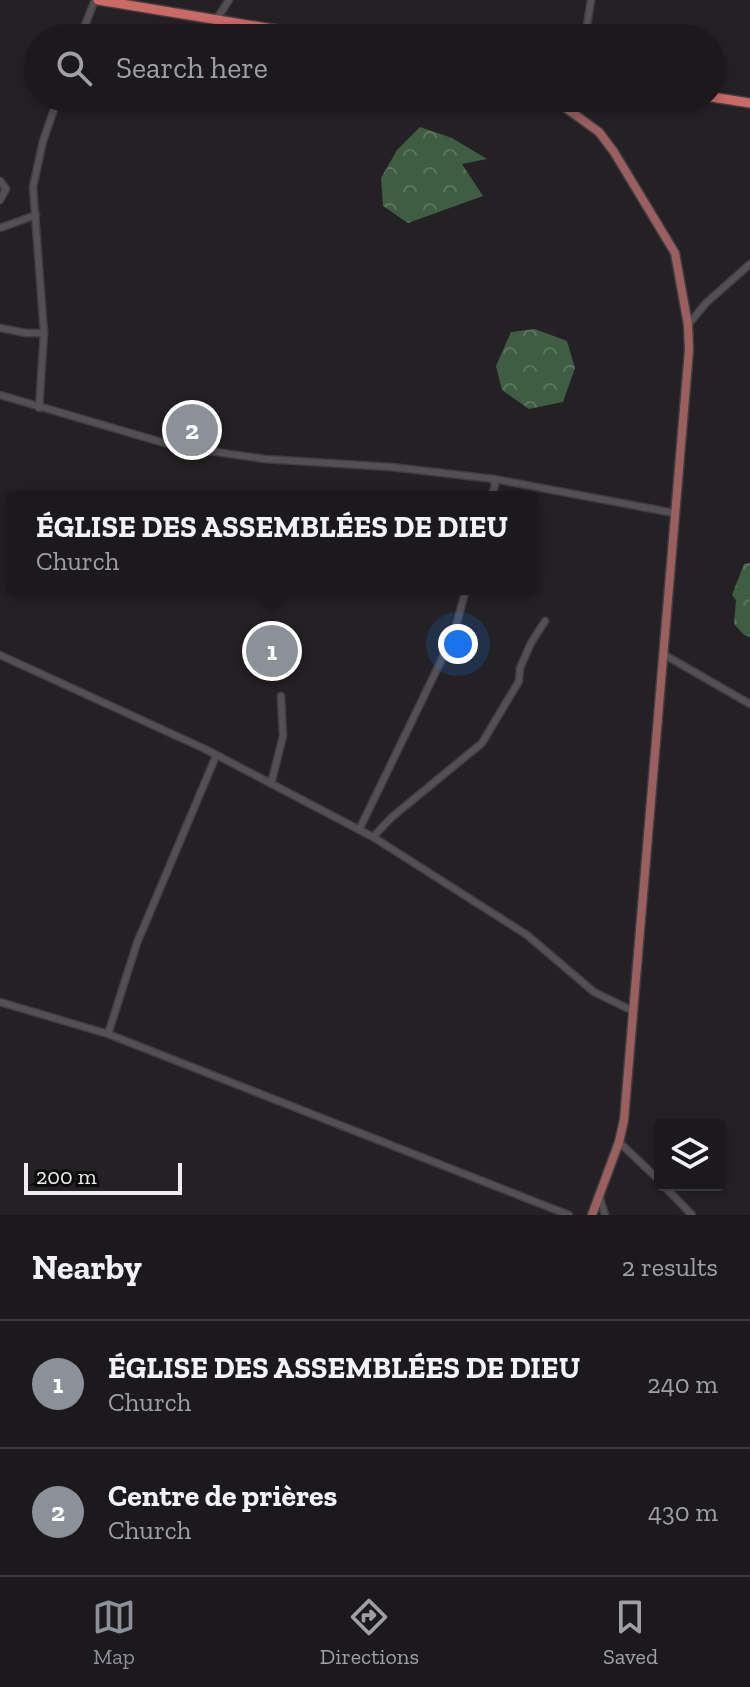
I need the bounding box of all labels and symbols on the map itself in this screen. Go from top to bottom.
pin: 2 [166,400,218,460]
pin: 1 [246,621,298,681]
your location [438,624,478,664]
scale bar [24,1159,182,1195]

